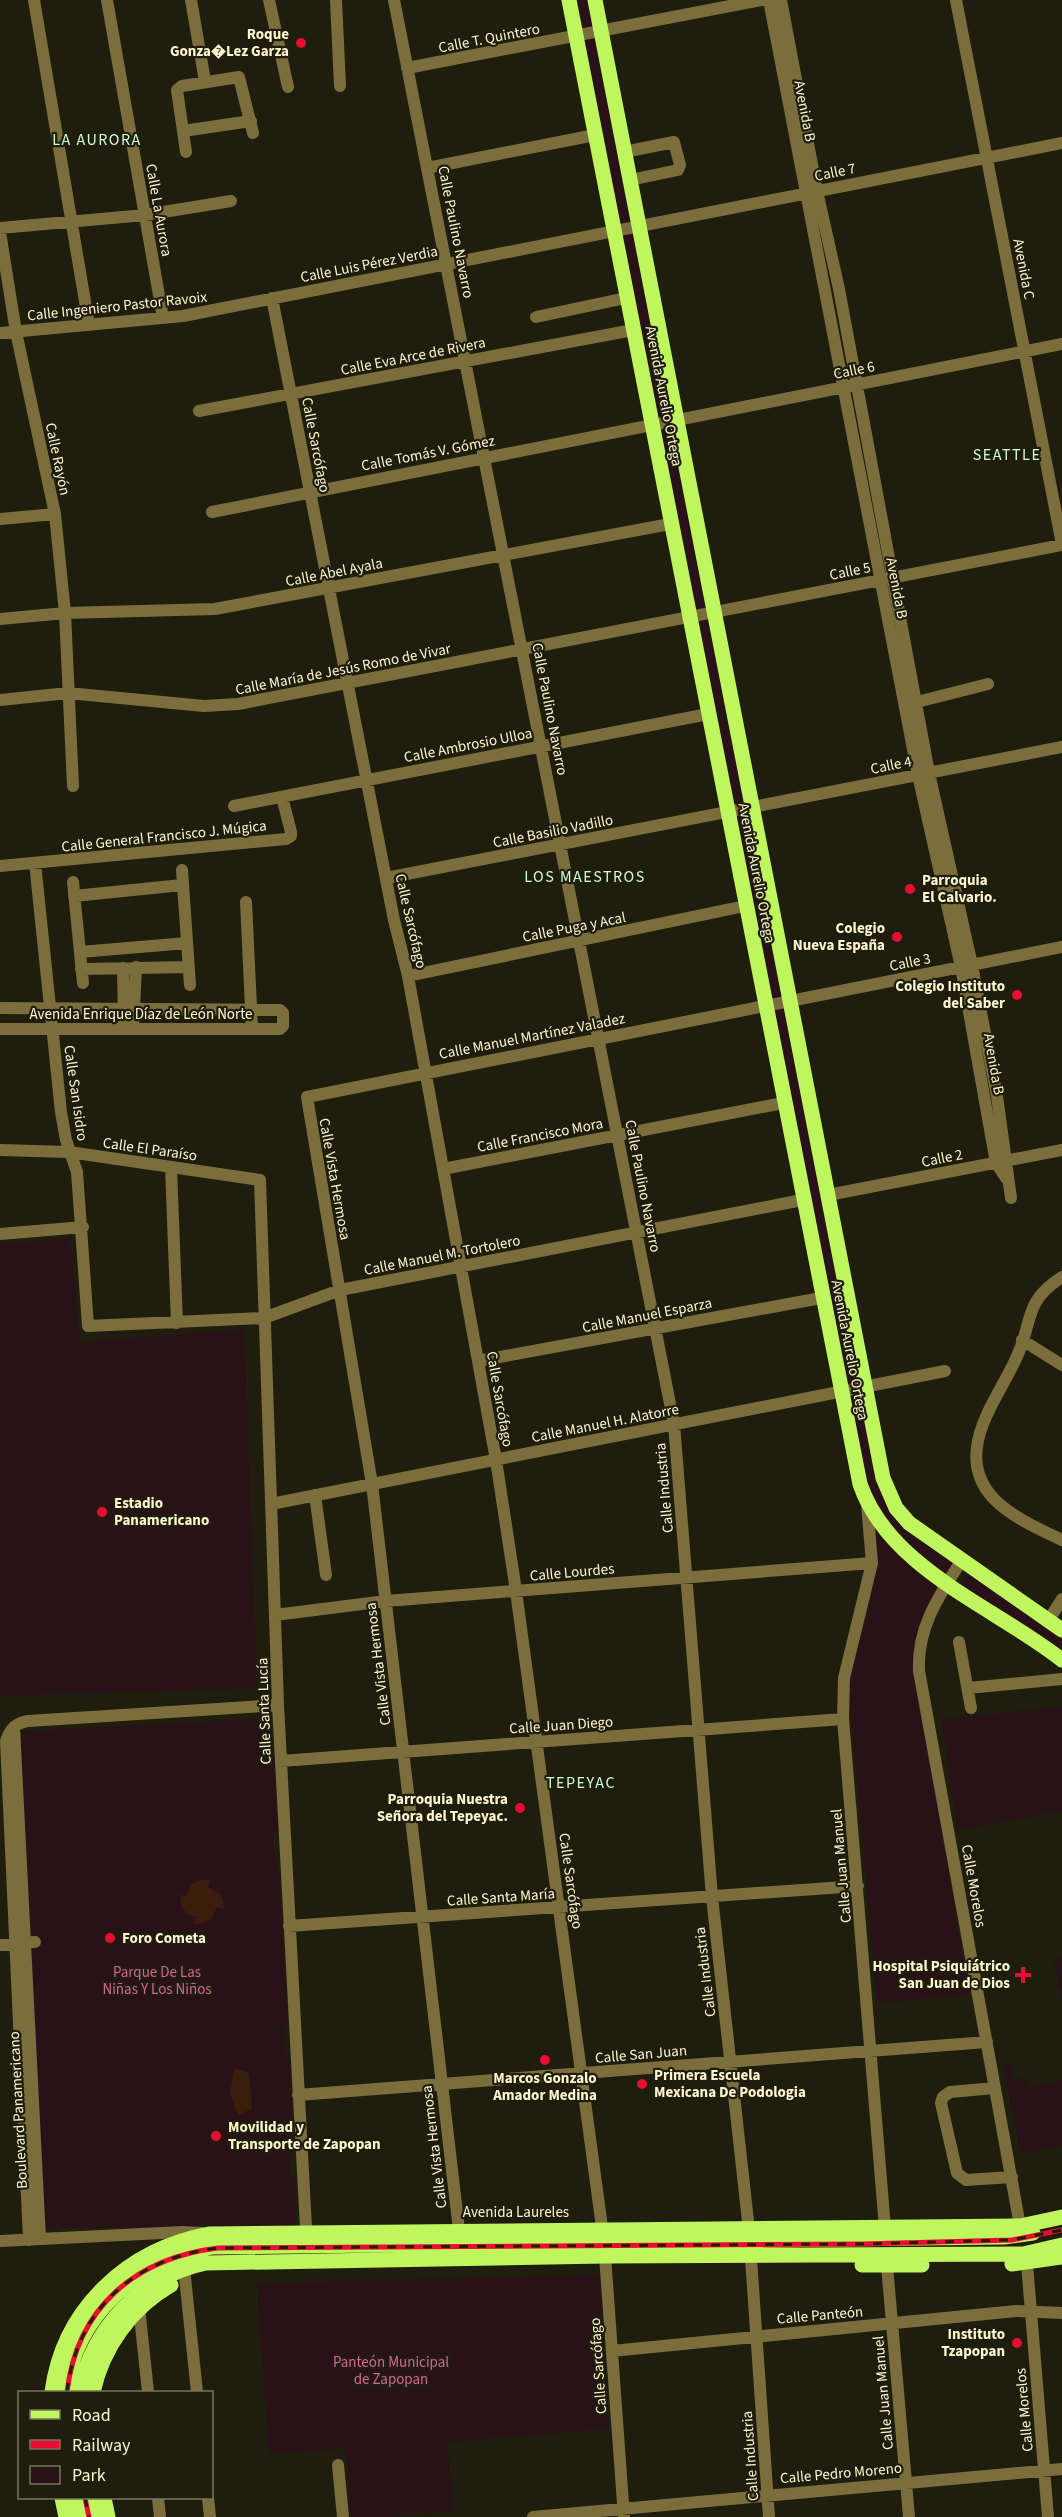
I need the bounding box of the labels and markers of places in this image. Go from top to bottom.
place label: Roque Gonza�Lez Garza [170,24,289,62]
marker: Roque Gonza�Lez Garza [294,36,308,50]
place label: Parroquia El Calvario. [922,870,997,908]
marker: Parroquia El Calvario. [903,882,917,896]
place label: Colegio Nueva España [793,918,885,956]
marker: Colegio Nueva España [890,930,904,944]
place label: Colegio Instituto del Saber [895,976,1005,1014]
marker: Colegio Instituto del Saber [1010,988,1024,1002]
place label: Estadio Panamericano [114,1493,209,1531]
marker: Estadio Panamericano [95,1505,109,1519]
place label: Parroquia Nuestra Señora del Tepeyac. [377,1789,508,1827]
marker: Parroquia Nuestra Señora del Tepeyac. [513,1801,527,1815]
place label: Foro Cometa [122,1928,206,1949]
marker: Foro Cometa [103,1931,117,1945]
place label: Hospital Psiquiátrico San Juan de Dios [872,1956,1010,1994]
marker: Hospital Psiquiátrico San Juan de Dios [1014,1966,1032,1984]
marker: Marcos Gonzalo Amador Medina [538,2053,552,2067]
place label: Primera Escuela Mexicana De Podologia [654,2065,806,2103]
place label: Marcos Gonzalo Amador Medina [492,2068,597,2106]
marker: Primera Escuela Mexicana De Podologia [635,2077,649,2091]
place label: Movilidad y Transporte de Zapopan [228,2117,381,2155]
marker: Movilidad y Transporte de Zapopan [209,2129,223,2143]
place label: Instituto Tzapopan [941,2324,1005,2362]
marker: Instituto Tzapopan [1010,2336,1024,2350]

